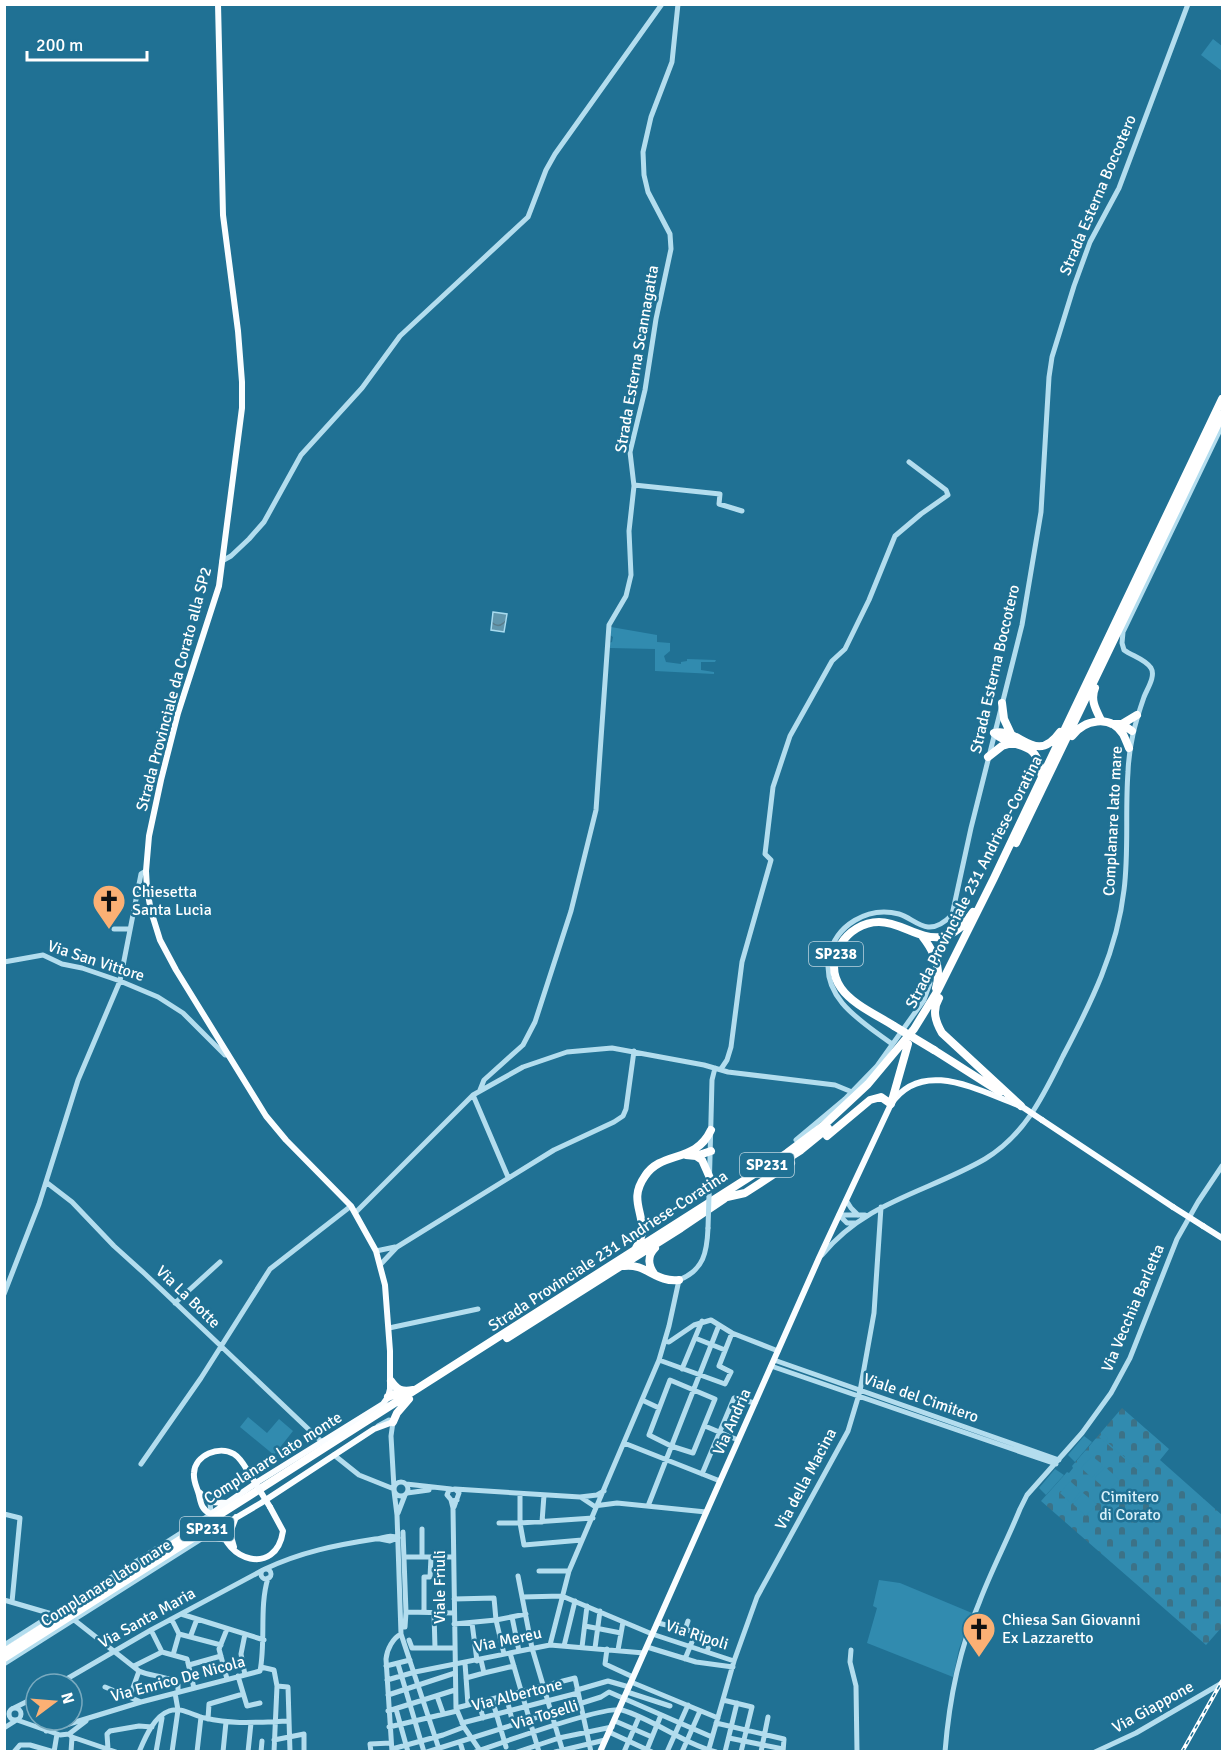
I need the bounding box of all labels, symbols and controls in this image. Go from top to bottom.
scale bar [27,24,147,62]
text: 200 m [36,34,83,56]
street label: Strada Esterna Boccotero [1055,112,1141,278]
street label: Strada Esterna Scannagatta [611,264,663,454]
street label: Strada Provinciale da Corato alla SP2 [132,565,216,813]
street label: Strada Esterna Boccotero [966,583,1024,755]
street label: Complanare lato mare [1099,745,1127,897]
street label: Strada Provinciale 231 Andriese-Coratina [901,752,1047,1012]
place label: Chiesetta Santa Lucia [132,882,212,920]
church icon: Chiesetta Santa Lucia [91,883,127,930]
street label: Via San Vittore [45,936,147,986]
road number: SP238 [809,942,863,966]
road number: SP231 [740,1153,794,1177]
street label: Strada Provinciale 231 Andriese-Coratina [485,1166,731,1336]
street label: Via Vecchia Barletta [1097,1241,1169,1375]
street label: Via La Botte [152,1261,224,1333]
street label: Viale del Cimitero [861,1369,981,1427]
street label: Via Andria [708,1386,756,1458]
street label: Complanare lato monte [200,1407,346,1509]
street label: Via della Macina [771,1425,841,1533]
park label: Cimitero di Corato [1099,1487,1161,1525]
road number: SP231 [180,1517,234,1541]
street label: Complanare lato mare [37,1535,175,1631]
street label: Viale Friuli [430,1550,450,1624]
street label: Via Santa Maria [95,1583,199,1653]
place label: Chiesa San Giovanni Ex Lazzaretto [1002,1610,1141,1648]
church icon: Chiesa San Giovanni Ex Lazzaretto [961,1611,997,1658]
street label: Via Ripoli [663,1615,731,1655]
street label: Via Mereu [472,1623,544,1657]
street label: Via Enrico De Nicola [109,1651,247,1707]
north arrow [24,1672,84,1732]
street label: Via Albertone [470,1674,564,1716]
street label: Via Giappone [1109,1676,1197,1738]
text: N [56,1690,79,1706]
street label: Via Toselli [509,1695,581,1735]

